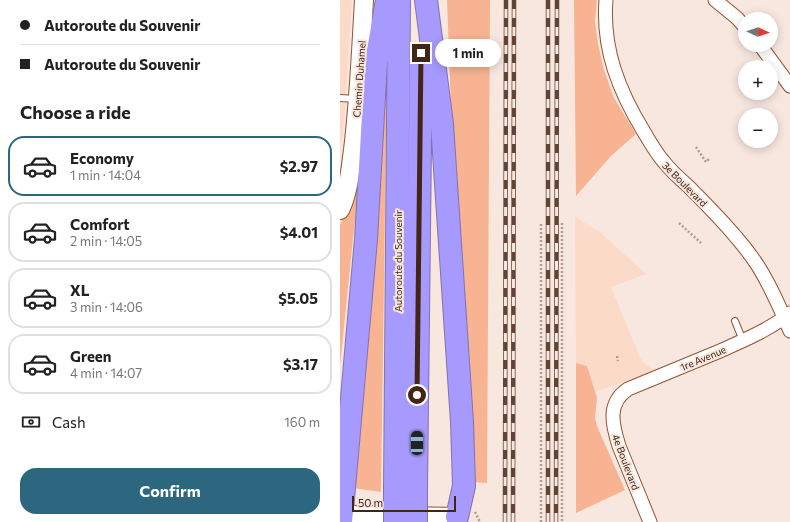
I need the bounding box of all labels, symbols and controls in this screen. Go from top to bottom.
north arrow [738,12,778,52]
map controls [738,12,778,148]
text: Autoroute du Souvenir [44,16,200,34]
callout: 1 min [435,39,501,67]
street label: Chemin Duhamel [350,40,368,118]
route end [412,44,430,62]
text: 1 min [453,45,483,61]
text: Autoroute du Souvenir [44,55,200,73]
button: + [738,60,778,100]
text: Choose a ride [20,101,131,123]
button: − [738,108,778,148]
icon: car [22,148,58,184]
text: Economy [70,149,134,167]
text: $2.97 [280,157,318,175]
street label: 3e Boulevard [660,159,710,209]
text: 1 min · 14:04 [70,167,141,183]
street label: Autoroute du Souvenir [392,210,404,312]
icon: car [22,214,58,250]
text: Comfort [70,215,130,233]
text: $4.01 [280,223,318,241]
text: 2 min · 14:05 [70,233,142,249]
icon: car [22,280,58,316]
text: XL [70,281,89,299]
text: $5.05 [278,289,318,307]
text: 3 min · 14:06 [70,299,143,315]
street label: 1re Avenue [678,343,728,373]
icon: car [22,346,58,382]
text: Green [70,347,111,365]
text: $3.17 [283,355,318,373]
text: 4 min · 14:07 [70,365,142,381]
route start [408,386,426,404]
icon: cash [20,411,42,433]
text: Cash [52,413,86,431]
text: 160 m [284,414,320,430]
car [411,431,423,455]
street label: 4e Boulevard [610,432,642,492]
button: Confirm [20,468,320,514]
scale bar [352,494,456,513]
text: 50 m [358,496,383,509]

